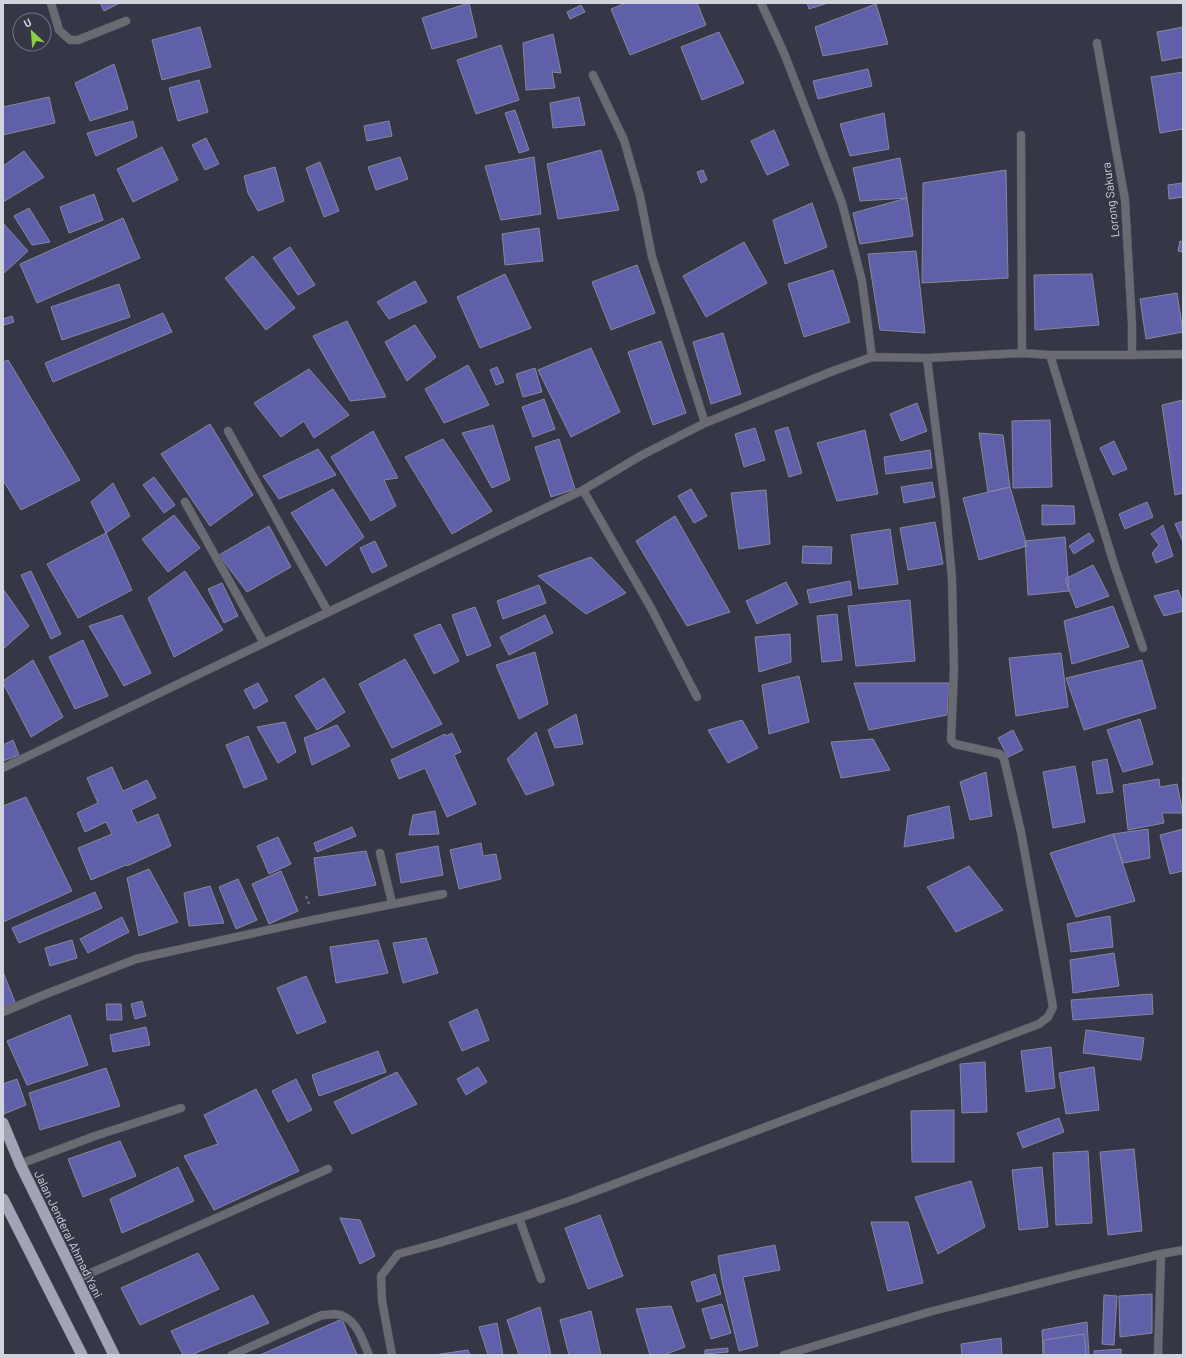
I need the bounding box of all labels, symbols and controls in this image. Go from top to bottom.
north arrow [12,12,52,52]
text: U [21,15,33,30]
street label: Lorong Sakura [1098,162,1122,238]
street label: Jalan Jenderal Ahmad Yani [32,1168,106,1300]

